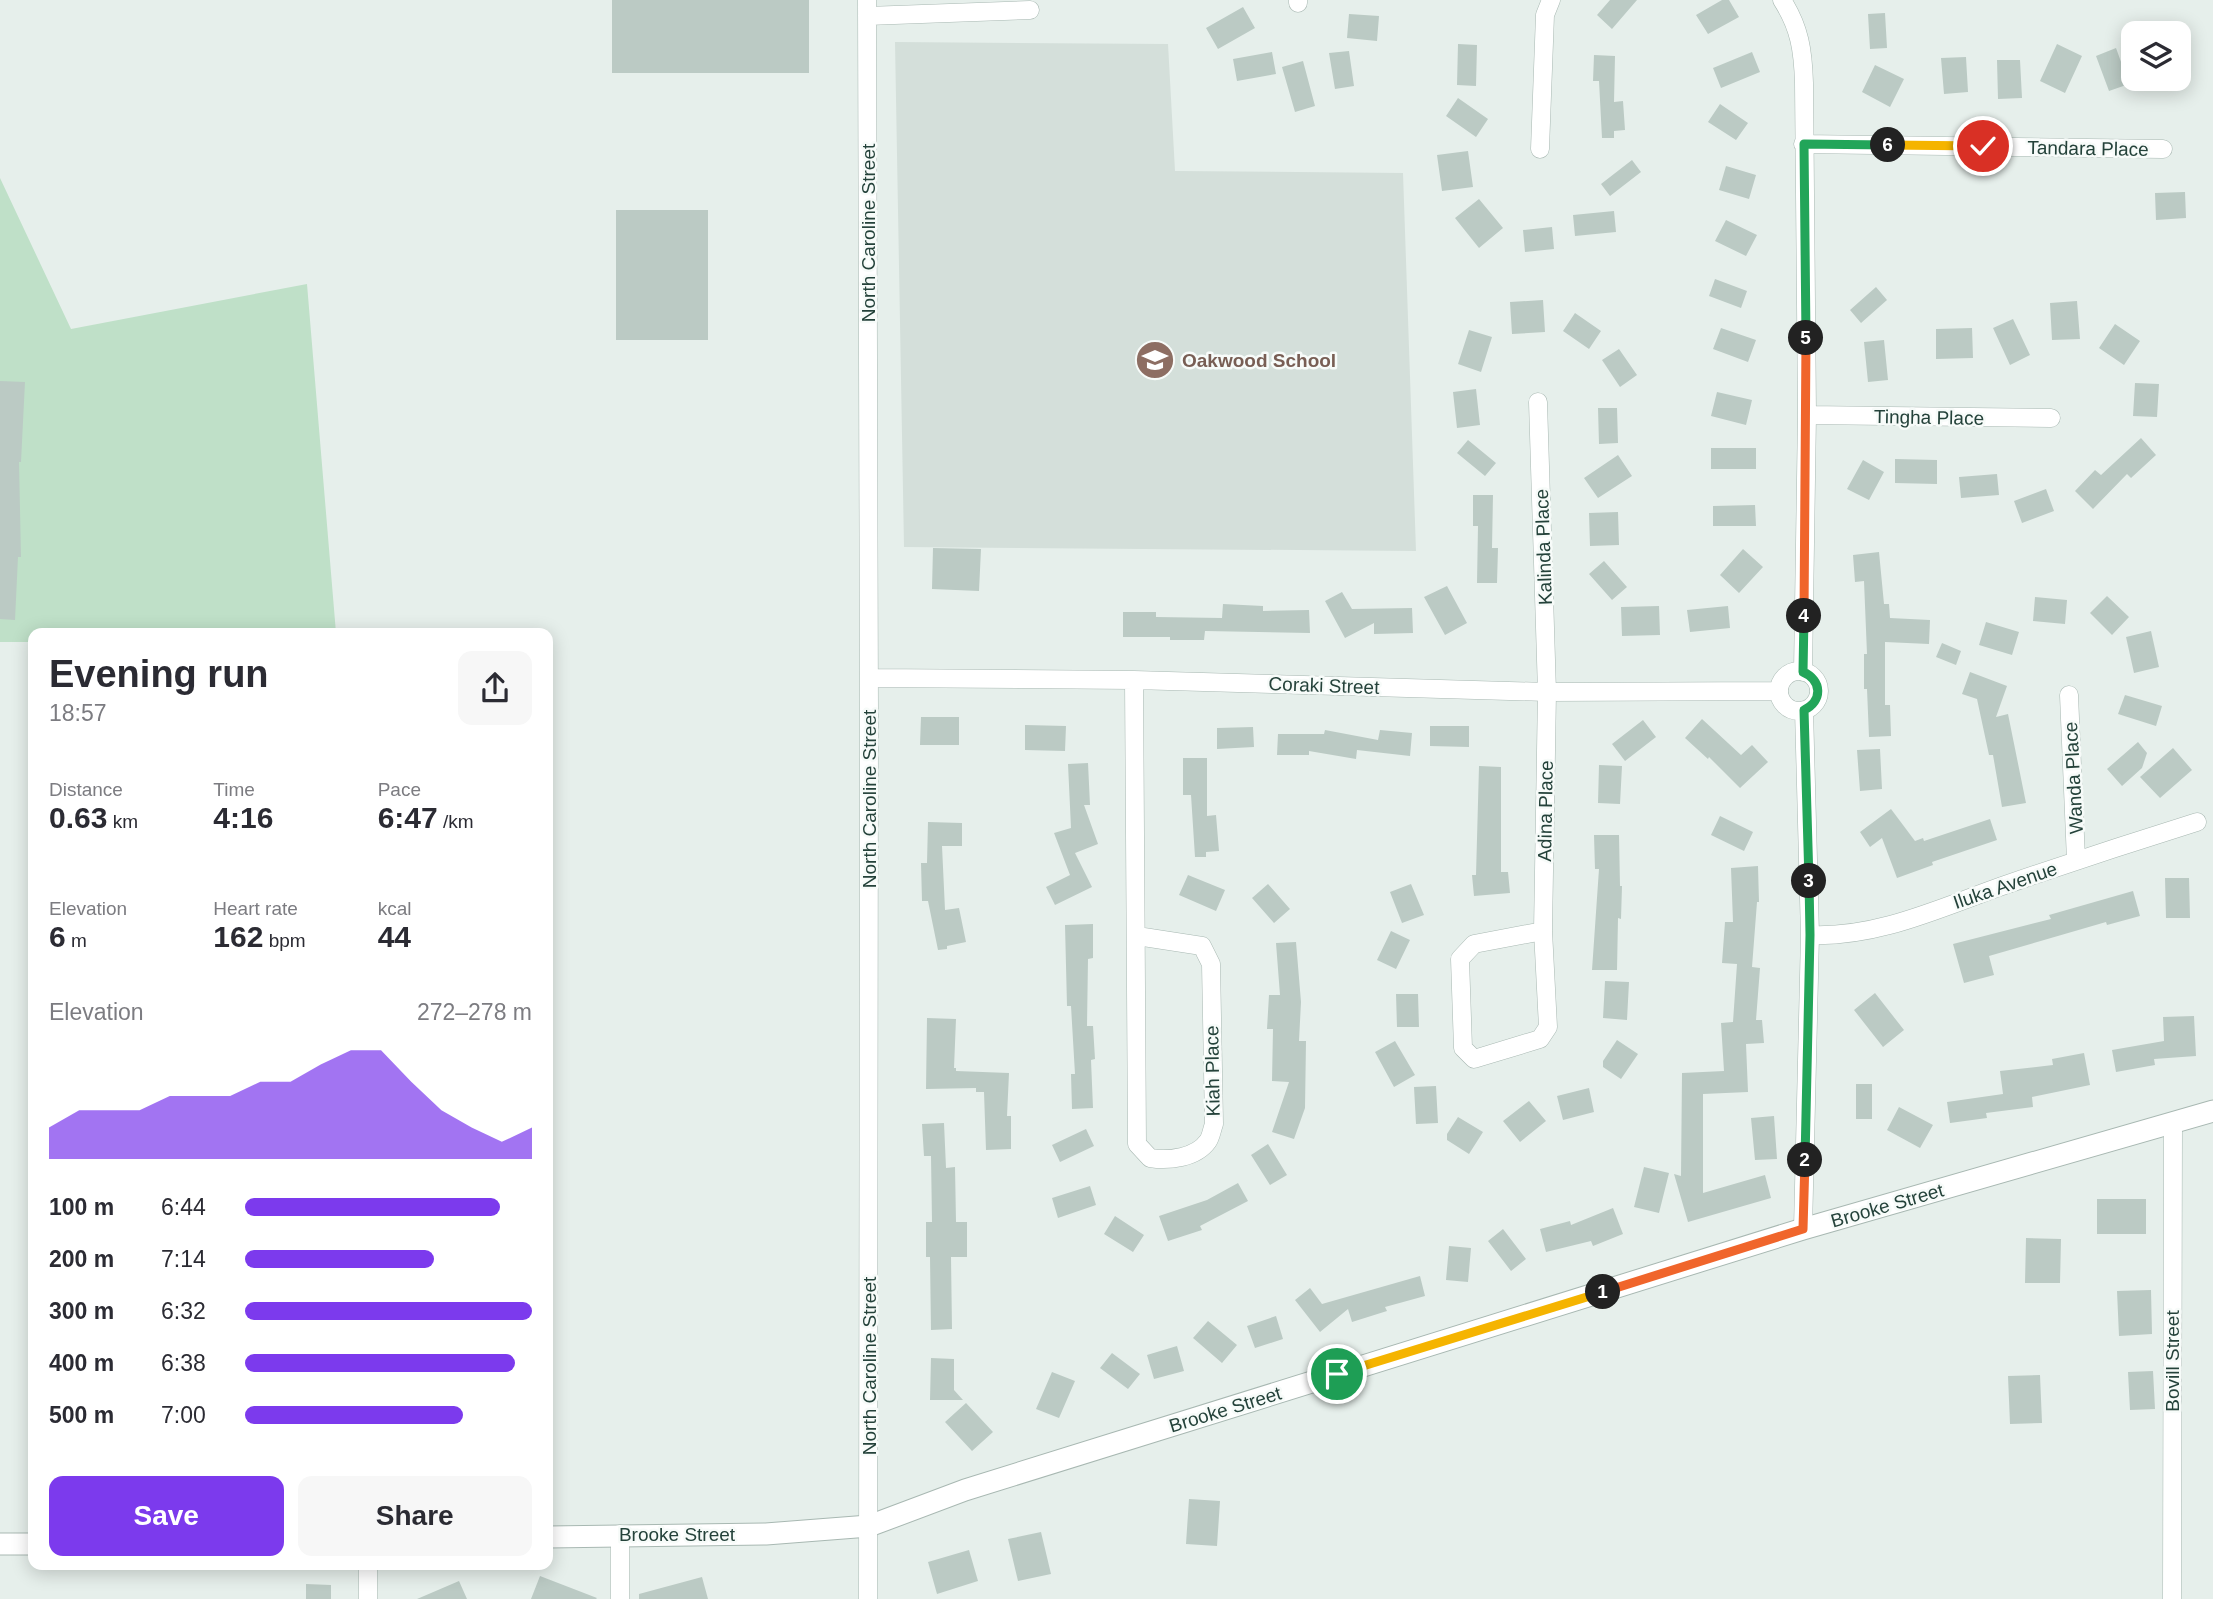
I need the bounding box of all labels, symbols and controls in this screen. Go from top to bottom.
map controls [2121,21,2191,91]
button: layers [2121,21,2191,91]
pin [1953,116,2013,176]
icon: check [1964,127,2002,165]
pin: 6 [1870,128,1906,162]
text: 6 [1882,134,1893,155]
street label: Tandara Place [2027,137,2149,160]
street label: North Caroline Street [858,143,879,322]
pin: 5 [1788,320,1824,356]
text: 5 [1800,327,1811,348]
school or university icon: Oakwood School [1134,339,1176,381]
place label: Oakwood School [1182,350,1336,371]
street label: Tingha Place [1874,406,1984,429]
street label: Kalinda Place [1531,489,1556,605]
pin: 4 [1786,598,1822,634]
text: 4 [1798,605,1809,626]
button: share [458,651,532,725]
text: Evening run [49,653,269,695]
street label: Coraki Street [1268,673,1380,698]
text: 18:57 [49,700,107,726]
street label: North Caroline Street [859,709,880,888]
street label: Wanda Place [2060,721,2087,835]
street label: Adina Place [1534,760,1557,862]
text: Distance [49,779,123,800]
text: Time [213,779,255,800]
text: Pace [378,779,421,800]
text: 0.63 [49,801,107,834]
text: 4:16 [213,801,273,834]
text: 6:47 [378,801,438,834]
text: km [107,811,138,832]
text: /km [438,811,474,832]
street label: Iluka Avenue [1950,858,2060,913]
pin: 3 [1792,864,1826,898]
text: 3 [1803,870,1814,891]
text: Elevation [49,898,127,919]
text: Heart rate [213,898,298,919]
text: kcal [378,898,411,919]
text: 6 [49,920,66,953]
text: 162 [213,920,263,953]
text: 44 [378,920,411,953]
text: m [66,930,87,951]
text: bpm [263,930,306,951]
text: Elevation [49,999,144,1025]
text: 272–278 m [417,999,532,1025]
street label: Kiah Place [1201,1025,1224,1117]
pin: 2 [1787,1142,1822,1178]
text: 2 [1799,1149,1810,1170]
street label: Brooke Street [1828,1179,1947,1232]
text: 100 m [49,1194,114,1220]
text: 6:44 [161,1194,206,1220]
text: 200 m [49,1246,114,1272]
text: 7:14 [161,1246,206,1272]
pin: 1 [1586,1274,1620,1310]
street label: North Caroline Street [859,1276,880,1455]
text: 1 [1597,1281,1608,1302]
text: 300 m [49,1298,114,1324]
text: 6:32 [161,1298,206,1324]
street label: Bovill Street [2162,1310,2183,1412]
pin [1307,1344,1367,1404]
text: 400 m [49,1350,114,1376]
text: 6:38 [161,1350,206,1376]
icon: arrive [1318,1355,1356,1393]
street label: Brooke Street [1167,1382,1284,1437]
text: 500 m [49,1402,114,1428]
text: 7:00 [161,1402,206,1428]
button: Save [49,1476,284,1556]
button: Share [298,1476,532,1556]
street label: Brooke Street [619,1524,736,1545]

